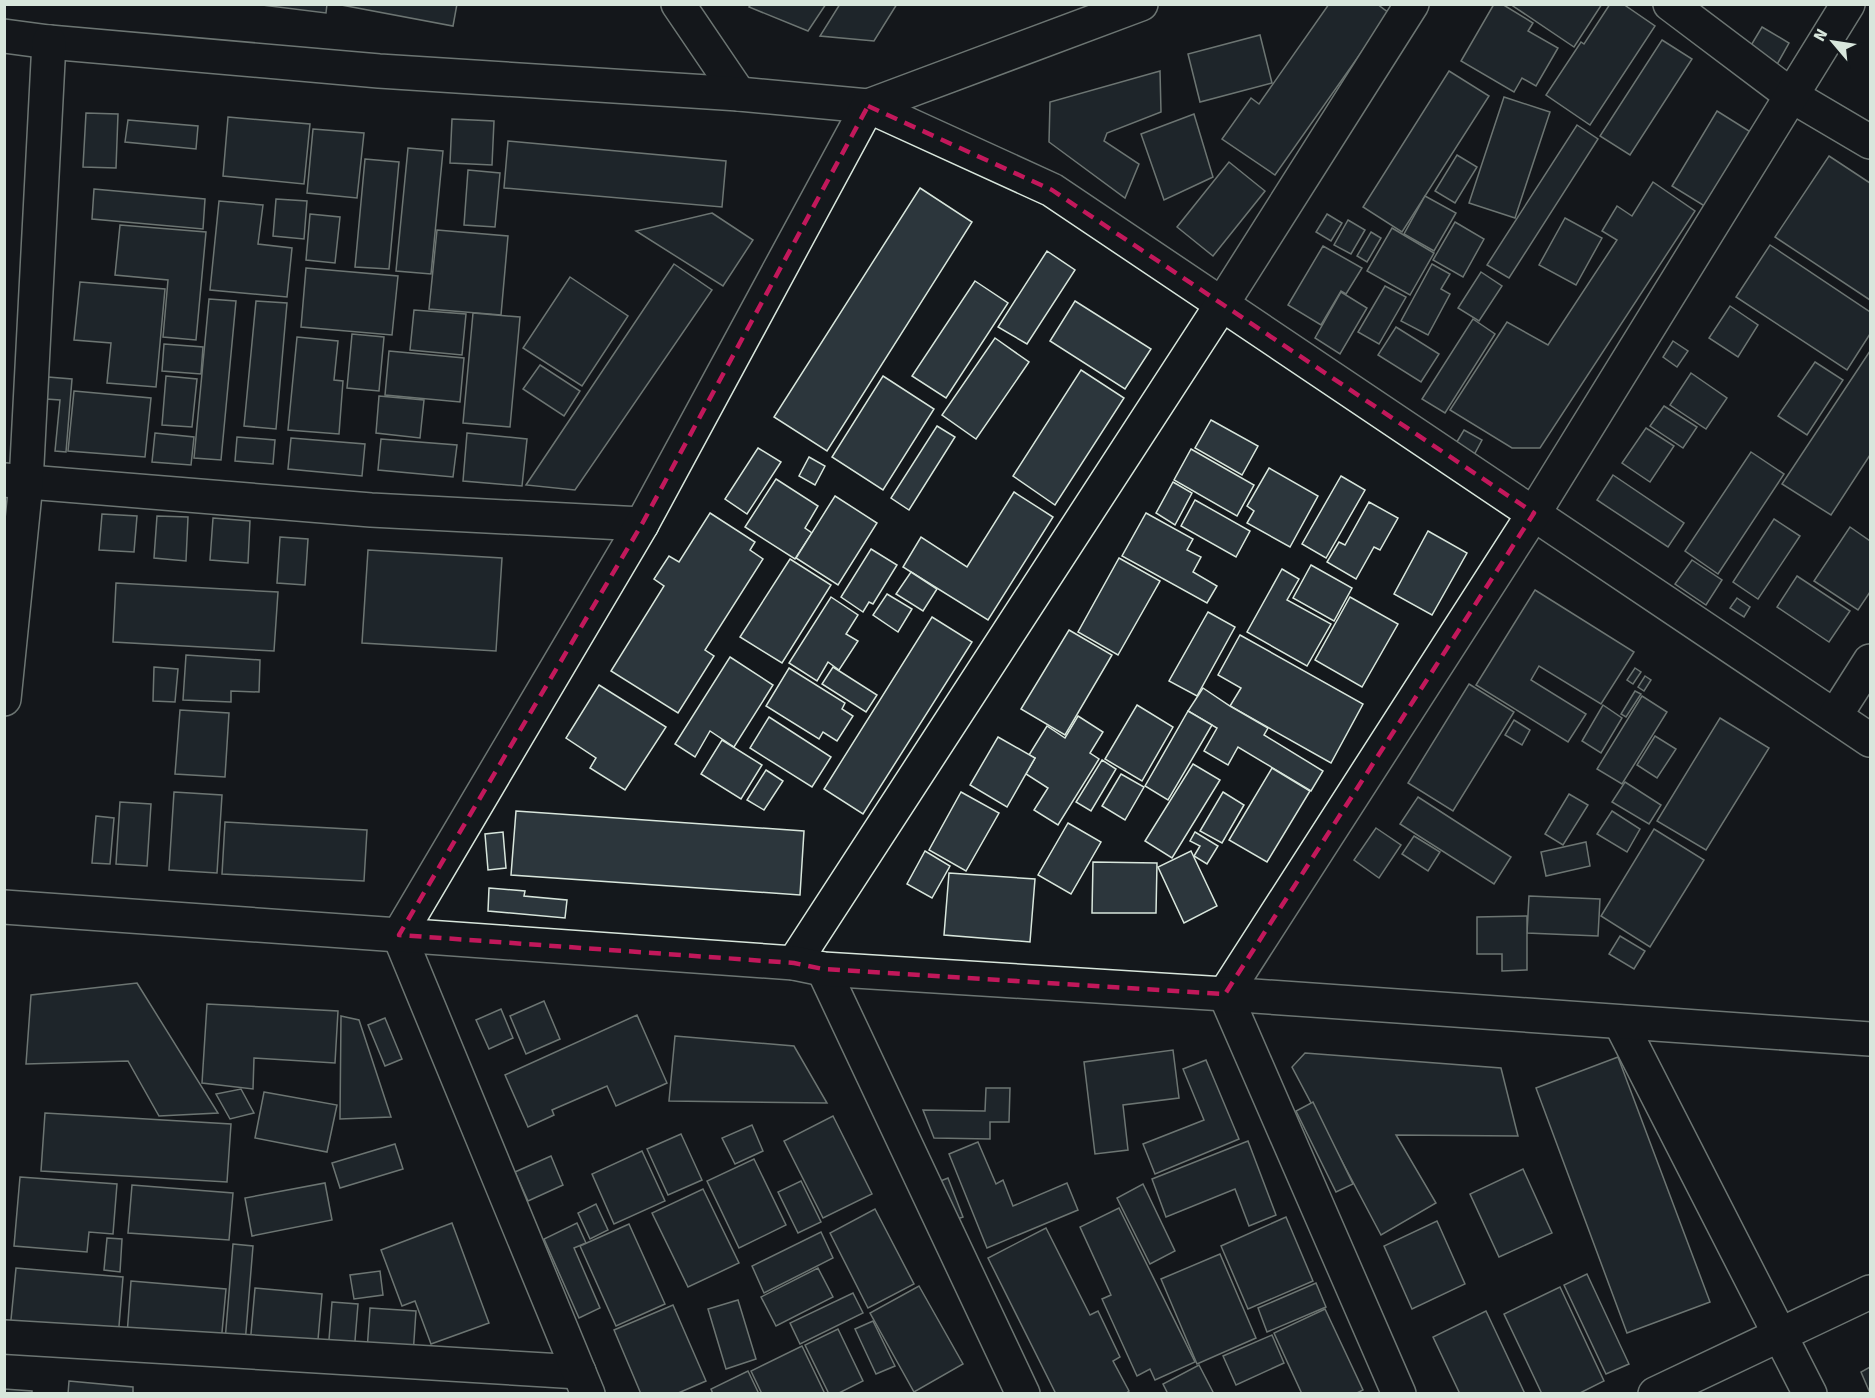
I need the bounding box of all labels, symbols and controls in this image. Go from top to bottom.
north arrow [1803,12,1863,72]
text: N [1809,25,1832,45]

